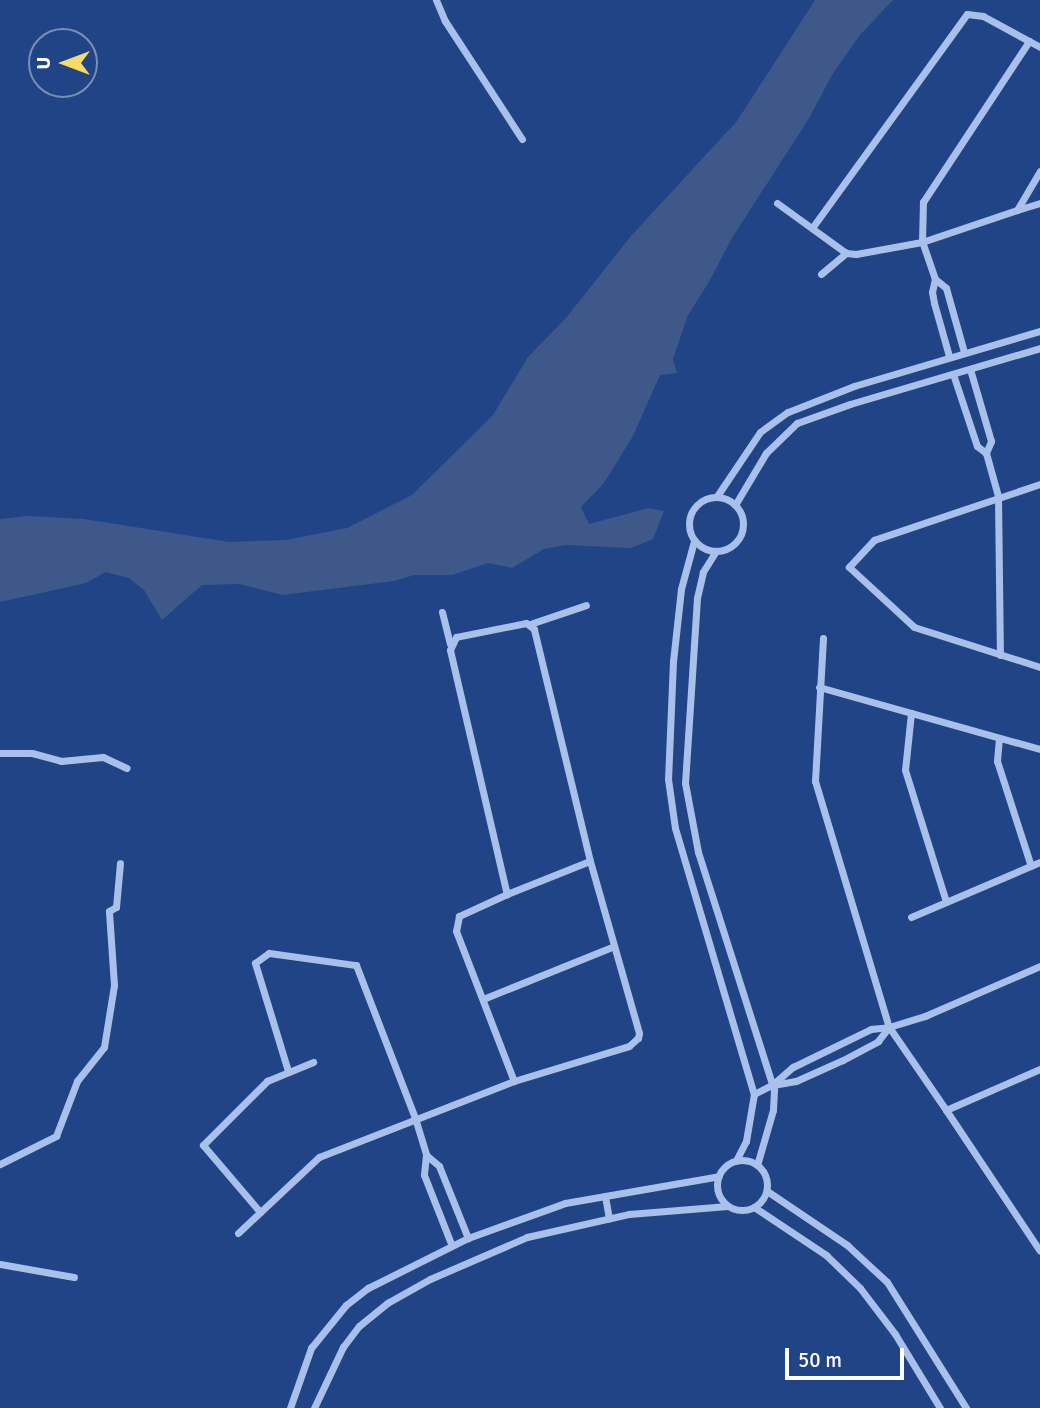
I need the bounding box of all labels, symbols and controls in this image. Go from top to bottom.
north arrow [28,28,98,98]
text: U [32,57,56,69]
scale bar [788,1334,907,1378]
text: 50 m [798,1347,842,1373]

